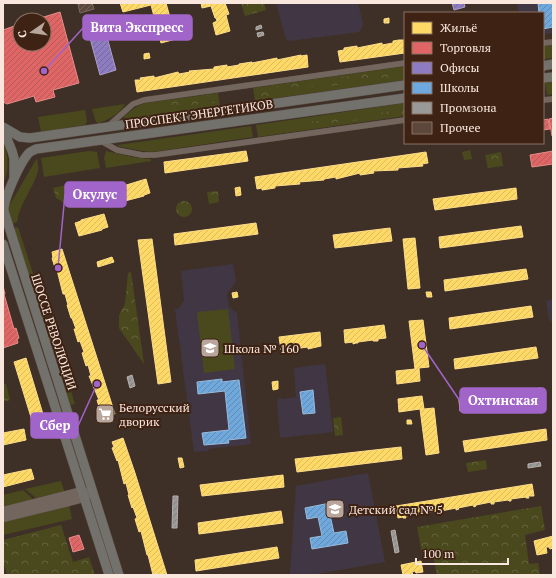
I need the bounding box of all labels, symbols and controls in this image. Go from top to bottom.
north arrow [12,12,52,52]
legend [404,12,544,144]
callout: Вита Экспресс [83,15,192,40]
text: Вита Экспресс [90,18,184,36]
text: Жильё [440,20,477,35]
text: С [15,29,30,39]
text: Торговля [440,40,491,55]
text: Офисы [440,60,479,75]
text: Школы [440,80,479,95]
street label: ПРОСПЕКТ ЭНЕРГЕТИКОВ [124,96,274,132]
text: Промзона [440,100,497,115]
text: Прочее [440,120,481,135]
callout: Окулус [65,182,126,207]
text: Окулус [73,185,117,203]
street label: ШОССЕ РЕВОЛЮЦИИ [28,272,80,392]
school or university icon: Школа № 160 [199,337,221,359]
place label: Школа № 160 [224,341,299,356]
callout: Охтинская [460,388,546,413]
text: Охтинская [468,391,538,409]
place label: Белорусский дворик [119,400,190,429]
supermarket icon: Белорусский дворик [94,403,116,425]
callout: Сбер [31,413,78,438]
text: Сбер [40,416,71,434]
school or university icon: Детский сад № 5 [324,498,346,520]
place label: Детский сад № 5 [349,502,443,517]
scale bar [416,540,508,566]
text: 100 m [422,546,455,561]

